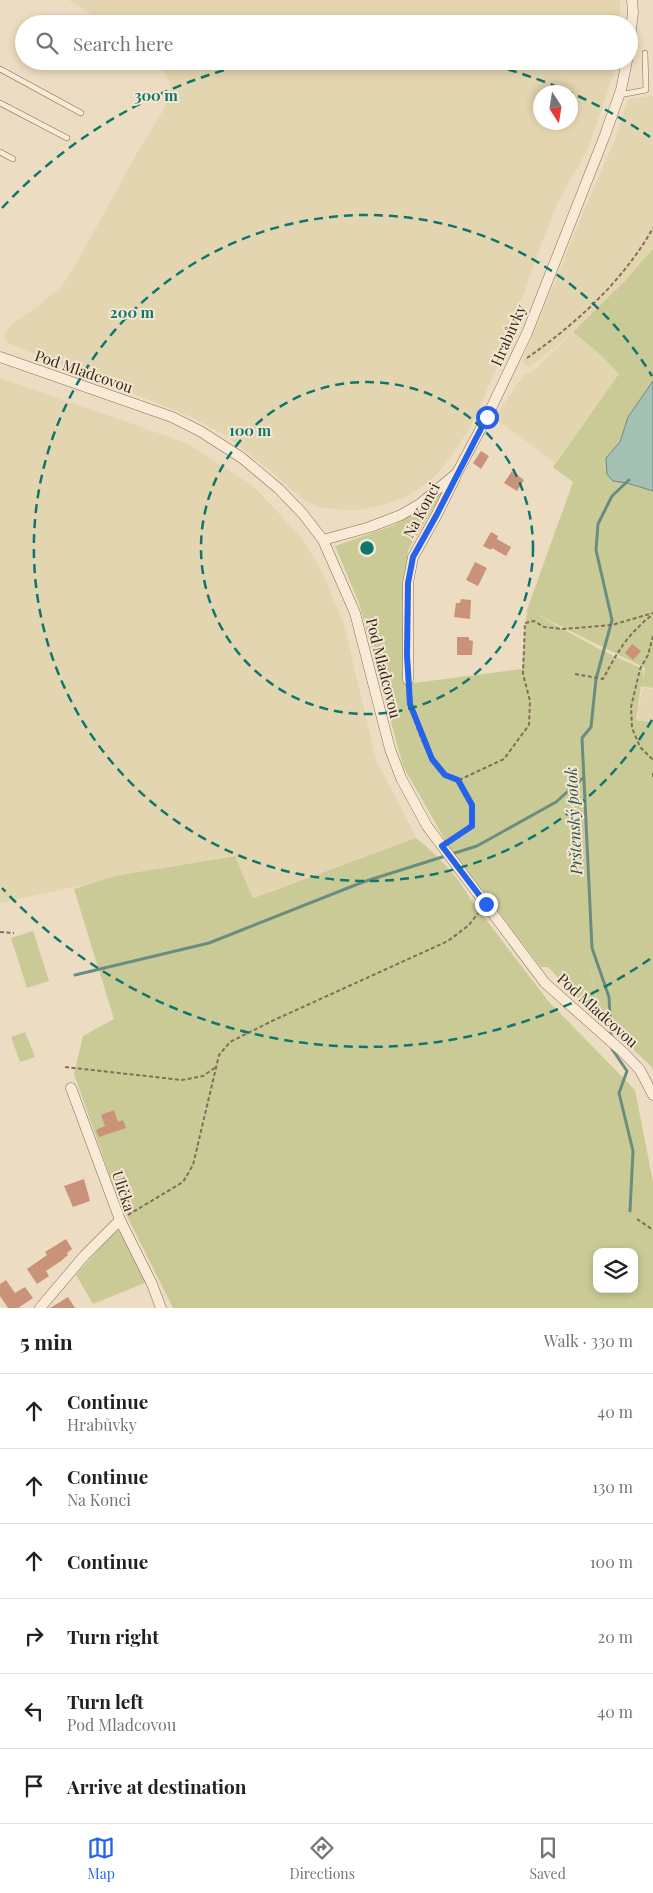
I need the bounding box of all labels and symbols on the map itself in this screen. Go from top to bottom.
text: 300 m [134,85,178,105]
north arrow [533,85,578,130]
street label: Hrabůvky [486,301,531,369]
text: 200 m [110,302,155,322]
street label: Pod Mladcovou [32,345,136,397]
route start [476,406,499,429]
text: 100 m [229,420,272,440]
street label: Na Konci [398,478,444,541]
centre of rings [358,539,376,557]
street label: Pod Mladcovou [362,616,406,720]
water label: Prštenský potok [560,767,586,876]
route end [475,893,498,916]
street label: Pod Mladcovou [553,968,643,1052]
street label: Ulička [108,1168,140,1214]

